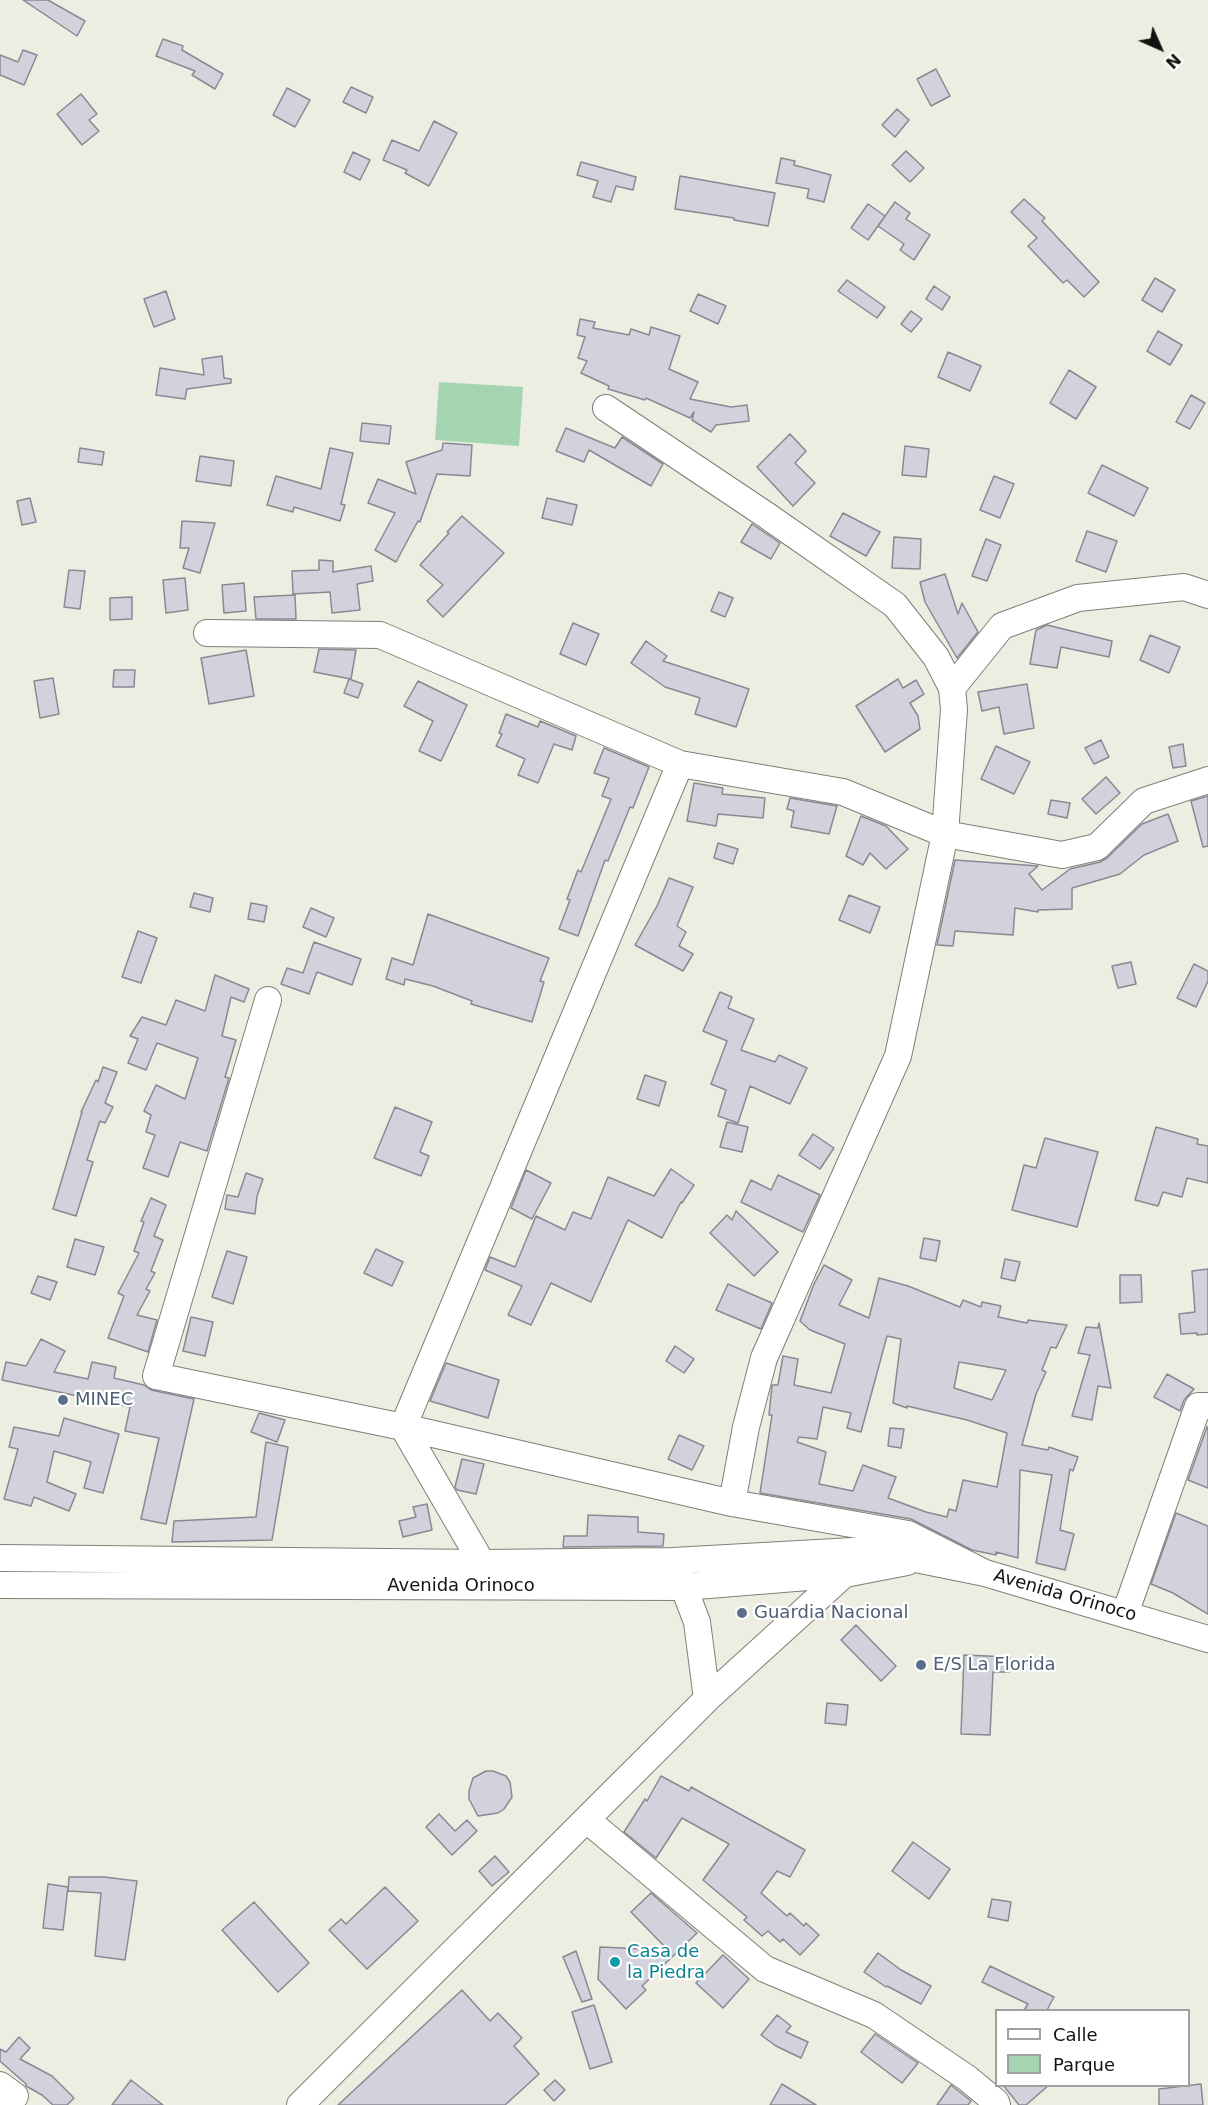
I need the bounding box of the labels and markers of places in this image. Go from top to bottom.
place label: MINEC [75,1389,133,1411]
marker: MINEC [56,1393,70,1407]
place label: Guardia Nacional [754,1602,908,1624]
marker: Guardia Nacional [735,1606,749,1620]
place label: E/S La Florida [933,1654,1056,1676]
marker: E/S La Florida [914,1658,928,1672]
place label: Casa de la Piedra [627,1941,705,1984]
marker: Casa de la Piedra [608,1955,622,1969]

